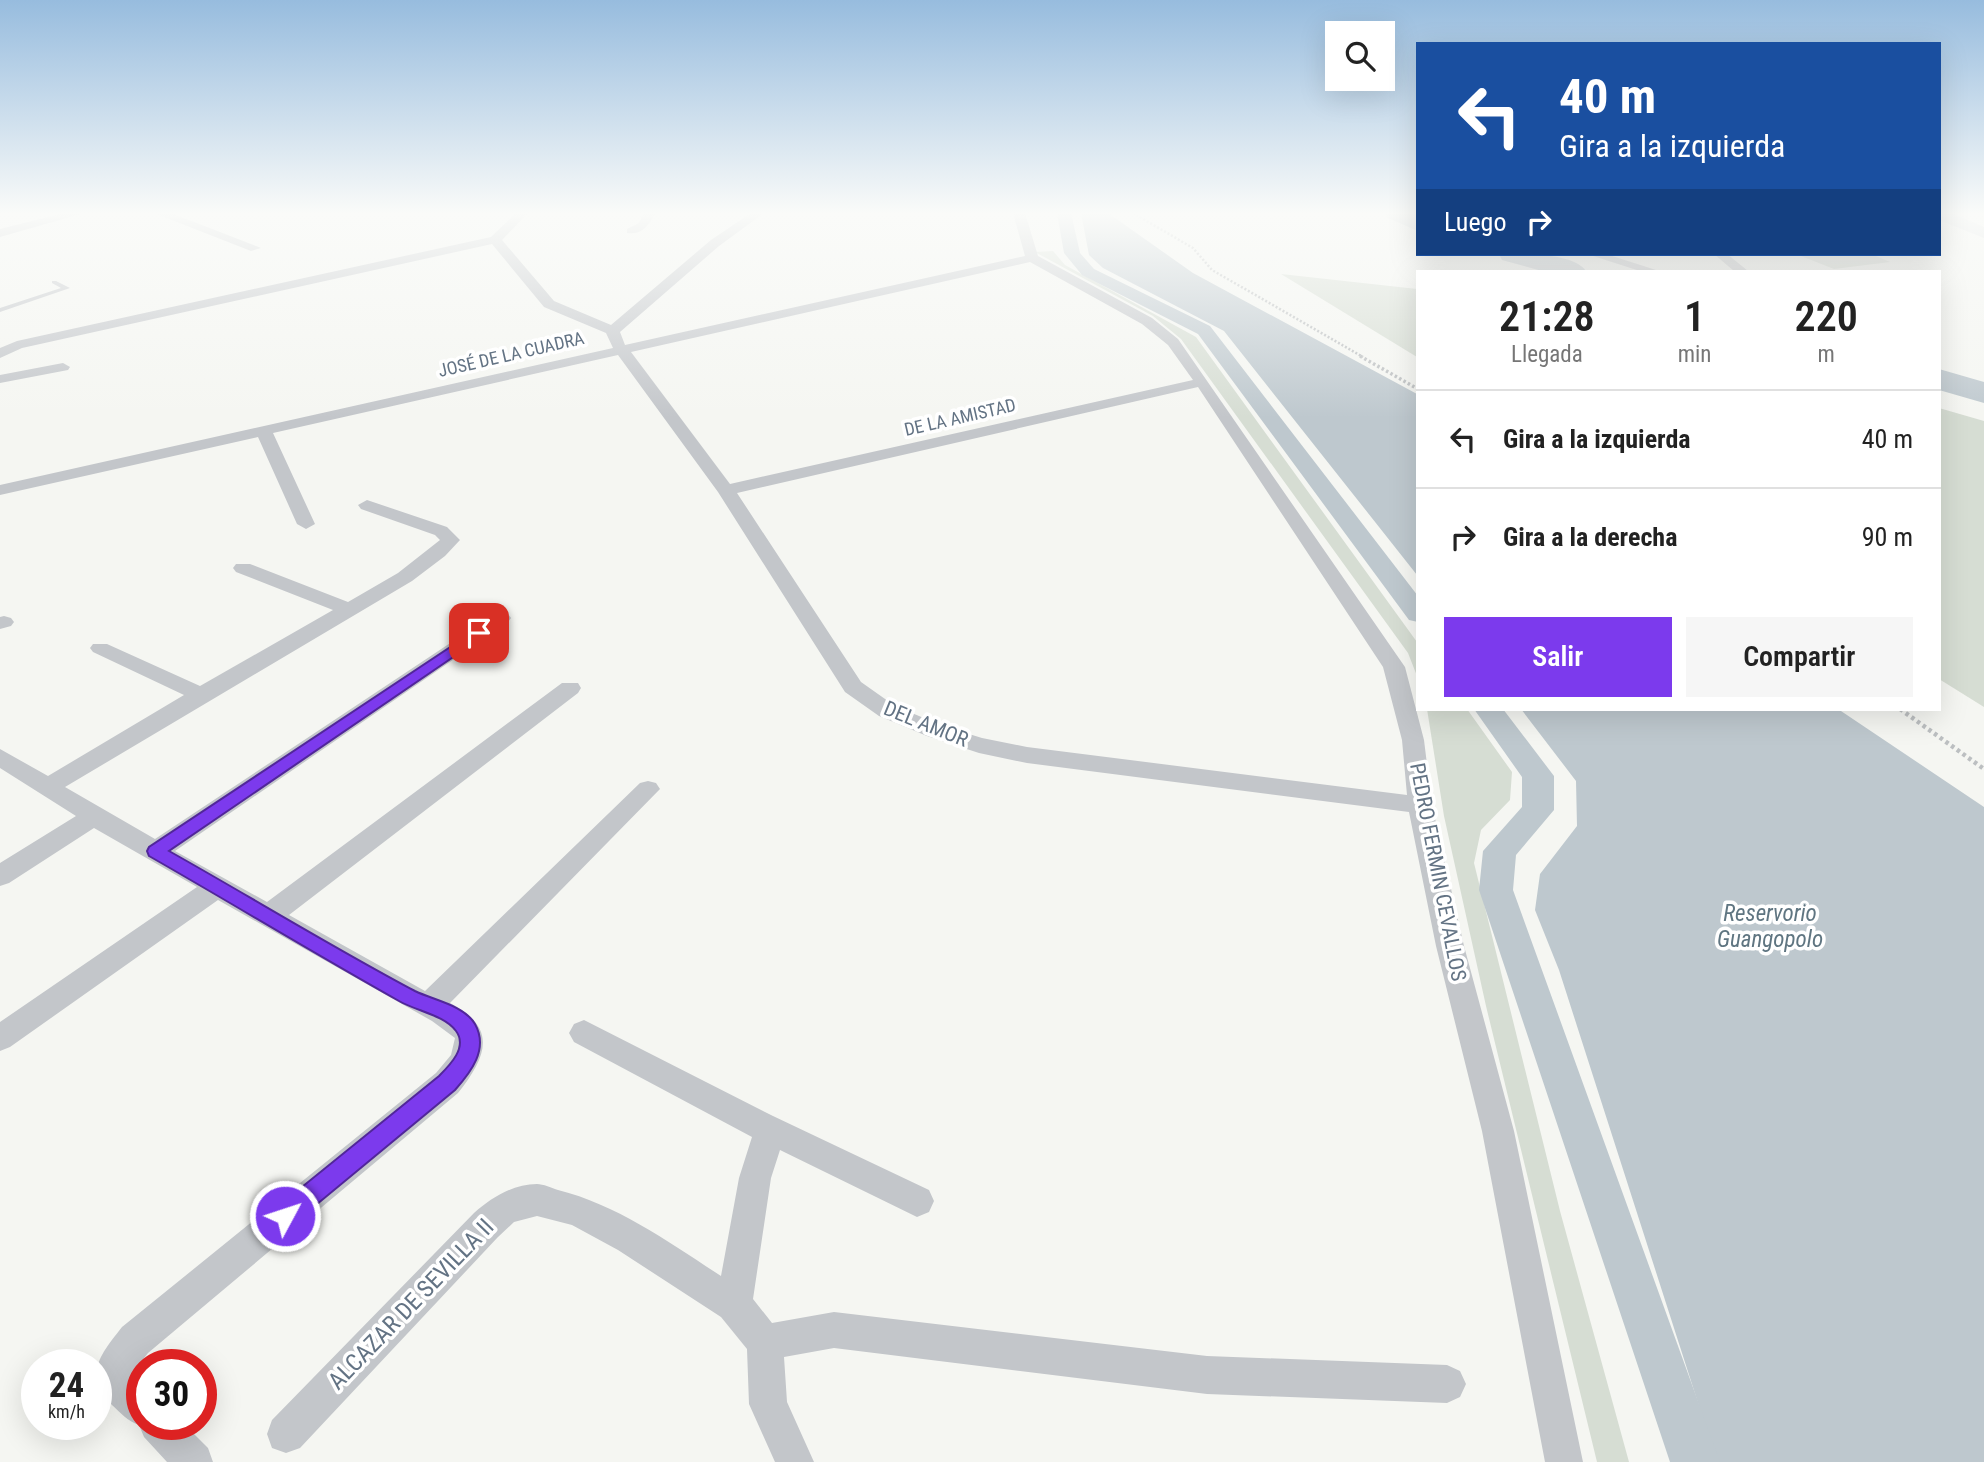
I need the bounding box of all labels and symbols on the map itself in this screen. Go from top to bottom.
street label: JOSÉ DE LA CUADRA [436,327,587,381]
street label: DE LA AMISTAD [902,394,1018,440]
pin [449,603,509,663]
street label: DEL AMOR [880,696,972,752]
street label: PEDRO FERMIN CEVALLOS [1405,761,1471,983]
water label: Reservorio Guangopolo [1717,900,1823,953]
position arrow [248,1179,322,1253]
street label: ALCAZAR DE SEVILLA II [322,1213,500,1395]
speed limit sign: 30 [126,1349,217,1440]

